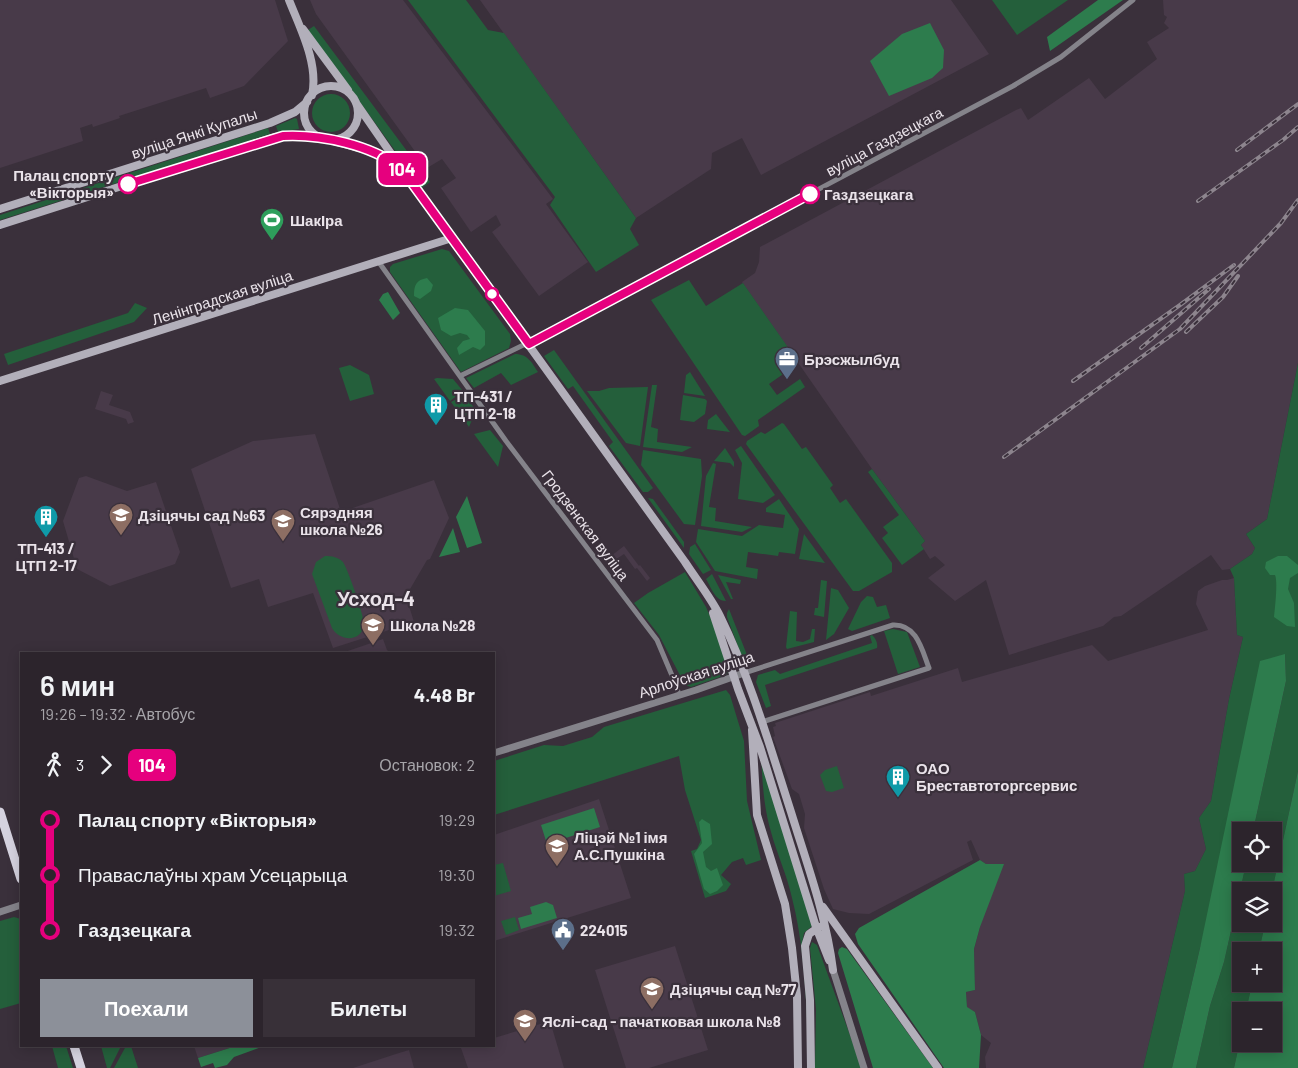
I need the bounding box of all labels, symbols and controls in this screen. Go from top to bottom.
street label: вуліца Газдзецкага [822,102,946,179]
street label: вуліца Янкі Купалы [129,104,259,162]
line badge: 104 [373,153,431,185]
text: 104 [388,158,416,180]
place label: Палац спорту «Вікторыя» [13,166,115,201]
marker: Палац спорту «Вікторыя» [118,174,138,194]
marker: Газдзецкага [800,184,820,204]
place label: Газдзецкага [824,185,914,203]
sports icon: ШакІра [259,207,285,241]
place label: ШакІра [290,211,343,229]
street label: Ленінградская вуліца [149,266,295,328]
unlabelled marker [485,287,499,301]
office icon: Брэсжылбуд [774,346,800,380]
place label: Брэсжылбуд [804,350,900,368]
place label: ТП-431 / ЦТП 2-18 [454,387,516,422]
building icon: ТП-431 / ЦТП 2-18 [423,392,449,426]
street label: Гродзенская вуліца [539,466,634,584]
school or university icon: Дзіцячы сад №63 [108,502,134,536]
place label: Сярэдняя школа №26 [300,503,383,538]
building icon: ТП-413 / ЦТП 2-17 [33,504,59,538]
place label: Дзіцячы сад №63 [138,506,265,524]
school or university icon: Сярэдняя школа №26 [270,508,296,542]
place label: ТП-413 / ЦТП 2-17 [15,539,77,574]
district label: Усход-4 [337,586,415,610]
school or university icon: Школа №28 [360,612,386,646]
place label: Школа №28 [390,616,475,634]
street label: Арлоўская вуліца [636,647,757,701]
text: 6 мин [40,668,115,702]
text: 4.48 Br [414,683,475,706]
text: 19:26 – 19:32 · Автобус [40,704,195,723]
icon: walk [40,751,68,779]
icon: forward [92,751,120,779]
text: 104 [138,754,166,776]
text: 3 [76,755,84,774]
text: Остановок: 2 [379,755,475,774]
place label: ОАО Бреставтоторгсервис [916,759,1077,794]
building icon: ОАО Бреставтоторгсервис [885,764,911,798]
text: Палац спорту «Вікторыя» [78,808,317,831]
text: 19:29 [439,810,475,829]
map controls [1232,822,1282,1052]
button: locate [1232,822,1282,872]
place label: Ліцэй №1 імя А.С.Пушкіна [574,828,667,863]
school or university icon: Ліцэй №1 імя А.С.Пушкіна [544,833,570,867]
text: Праваслаўны храм Усецарыца [78,863,347,886]
text: 19:30 [438,865,475,884]
button: layers [1232,882,1282,932]
public building icon: 224015 [550,917,576,951]
text: Газдзецкага [78,918,191,941]
text: 19:32 [439,920,475,939]
place label: 224015 [580,921,628,939]
button: + [1232,942,1282,992]
school or university icon: Дзіцячы сад №77 [639,976,665,1010]
button: Поехали [40,979,253,1037]
button: Билеты [263,979,475,1037]
place label: Дзіцячы сад №77 [670,980,797,998]
button: − [1232,1002,1282,1052]
school or university icon: Яслі-сад - пачатковая школа №8 [512,1008,538,1042]
place label: Яслі-сад - пачатковая школа №8 [542,1012,781,1030]

